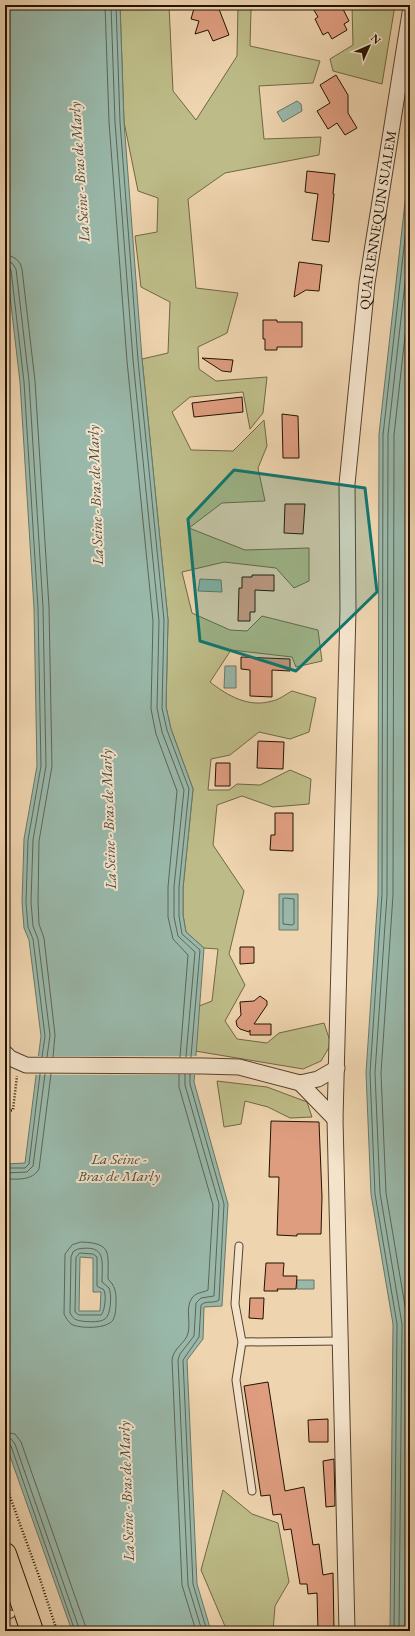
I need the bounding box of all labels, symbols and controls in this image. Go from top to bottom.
north arrow [349,26,389,66]
text: N [368,31,384,47]
water label: La Seine - Bras de Marly [65,101,93,244]
street label: QUAI RENNEQUIN SUALEM [355,129,400,311]
water label: La Seine - Bras de Marly [83,424,107,567]
water label: La Seine - Bras de Marly [96,748,120,891]
water label: La Seine - Bras de Marly [77,1149,160,1185]
water label: La Seine - Bras de Marly [114,1420,138,1563]

